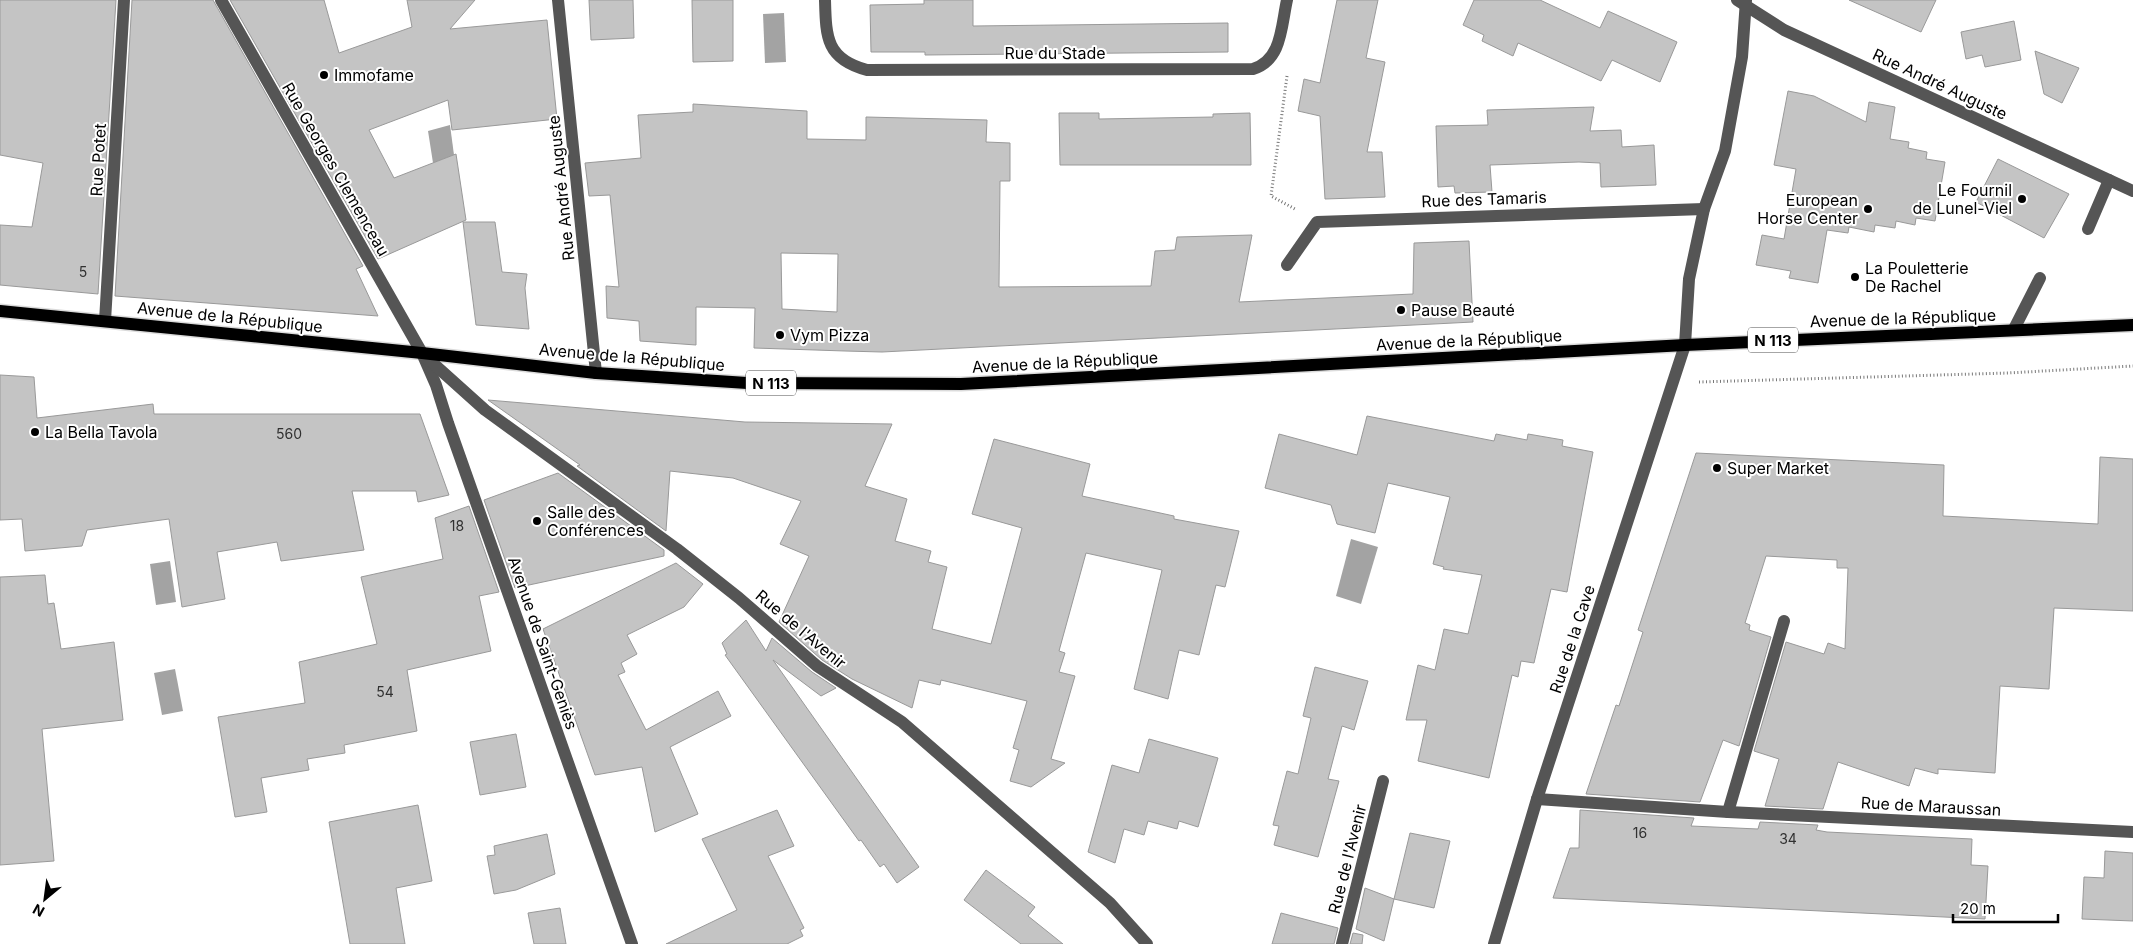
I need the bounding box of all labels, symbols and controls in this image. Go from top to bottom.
street label: Rue du Stade [1004,43,1106,63]
street label: Rue André Auguste [1870,44,2010,124]
place label: Immofame [334,65,414,85]
marker: Immofame [318,69,330,81]
street label: Rue Georges Clemenceau [278,79,394,259]
street label: Rue André Auguste [543,114,579,262]
street label: Rue Potet [86,123,110,197]
place label: Le Fournil de Lunel-Viel [1913,180,2012,218]
street label: Rue des Tamaris [1421,187,1547,211]
place label: European Horse Center [1757,190,1858,228]
marker: Le Fournil de Lunel-Viel [2016,193,2028,205]
marker: European Horse Center [1862,203,1874,215]
place label: La Pouletterie De Rachel [1865,258,1969,296]
house number: 5 [79,263,87,280]
marker: La Pouletterie De Rachel [1849,271,1861,283]
street label: Avenue de la République [136,297,324,337]
place label: Pause Beauté [1411,300,1515,320]
marker: Pause Beauté [1395,304,1407,316]
street label: Avenue de la République [1809,305,1997,331]
place label: Vym Pizza [790,325,869,345]
street label: Avenue de la République [1375,325,1563,355]
road number: N 113 [1748,328,1798,352]
marker: Vym Pizza [774,329,786,341]
street label: Avenue de la République [538,339,726,375]
street label: Avenue de la République [971,347,1159,377]
road number: N 113 [746,370,796,396]
place label: La Bella Tavola [45,422,158,442]
house number: 560 [276,425,302,442]
marker: La Bella Tavola [29,426,41,438]
place label: Super Market [1727,458,1829,478]
marker: Super Market [1711,462,1723,474]
place label: Salle des Conférences [547,502,644,540]
marker: Salle des Conférences [531,515,543,527]
house number: 18 [450,517,464,534]
street label: Avenue de Saint-Geniès [504,554,582,732]
street label: Rue de la Cave [1545,582,1599,696]
street label: Rue de l'Avenir [752,585,850,673]
house number: 54 [376,683,394,700]
street label: Rue de Maraussan [1860,792,2002,820]
street label: Rue de l'Avenir [1324,802,1370,916]
house number: 16 [1633,824,1647,841]
house number: 34 [1779,830,1797,847]
north arrow [20,874,70,924]
scale bar [1953,892,2058,924]
text: 20 m [1960,899,1996,918]
text: N [30,901,47,921]

